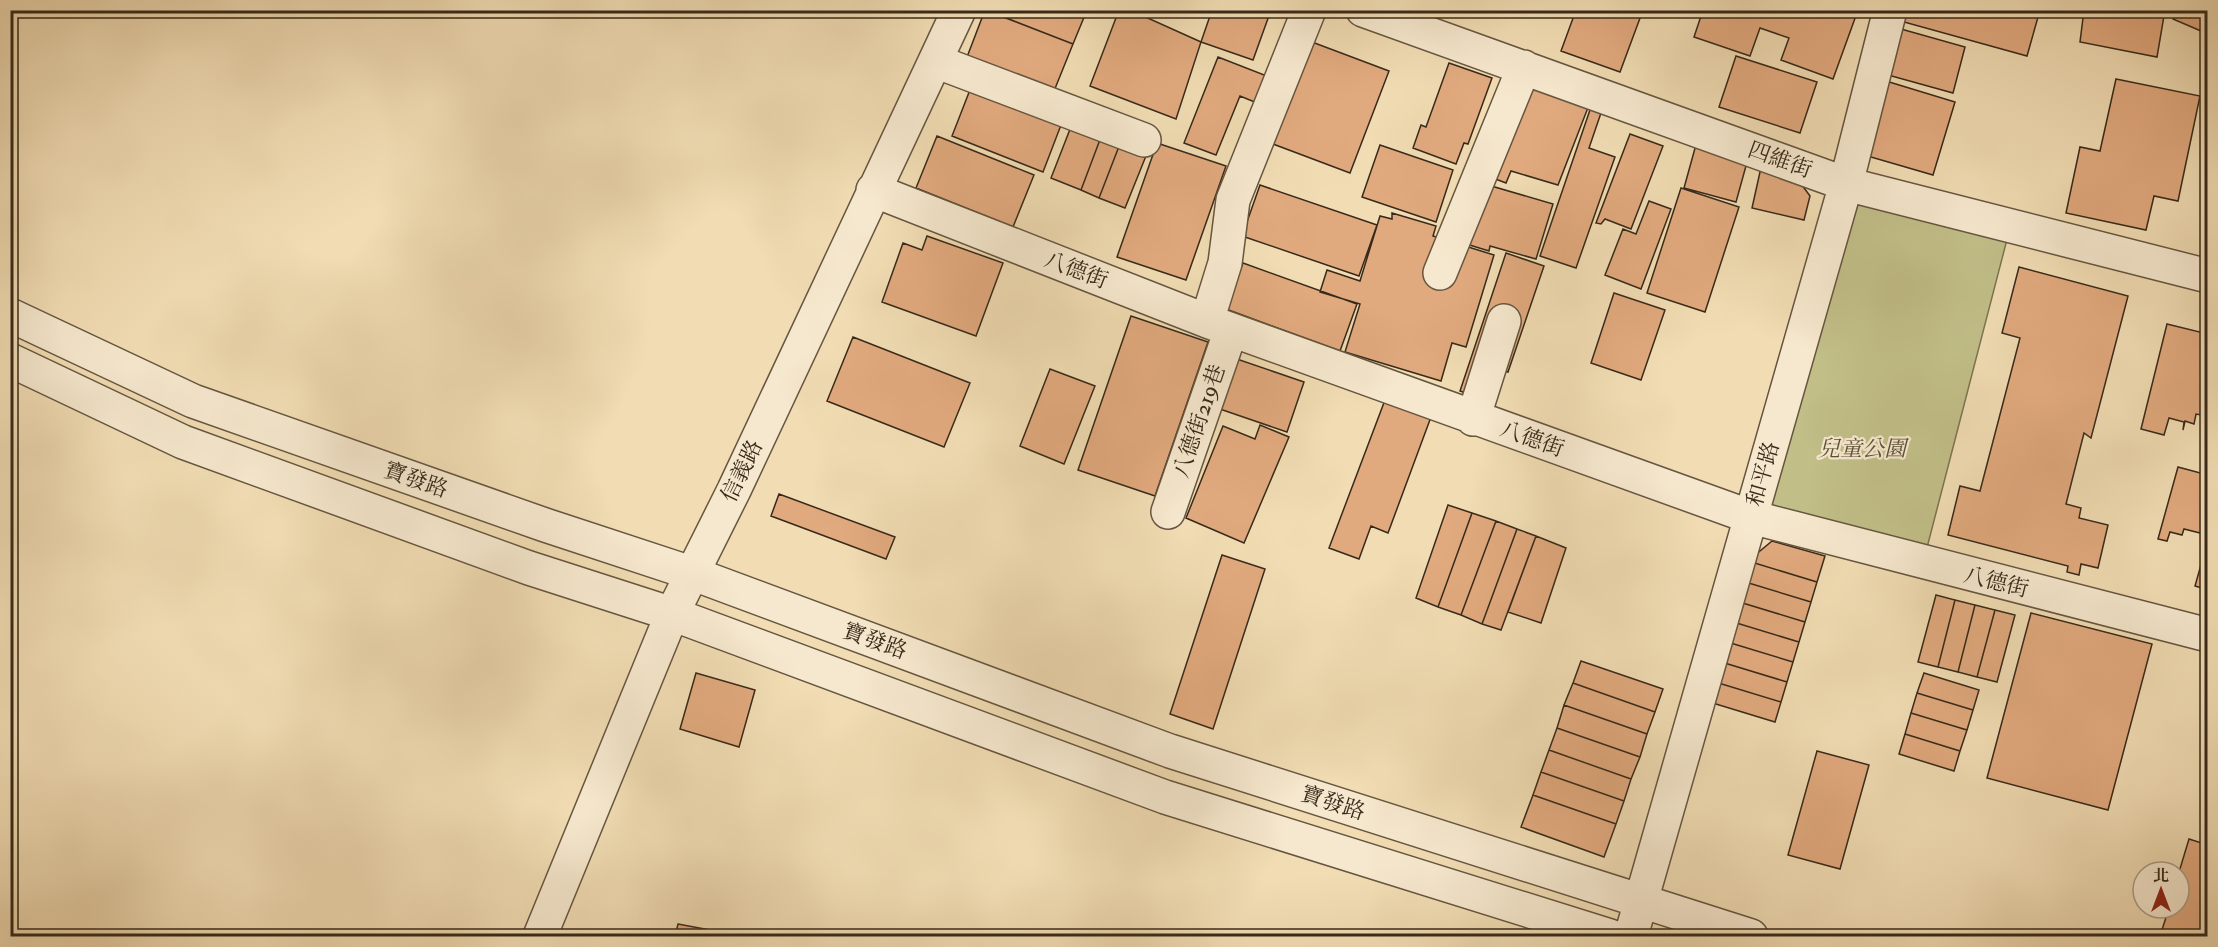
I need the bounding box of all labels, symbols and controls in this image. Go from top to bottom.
street label: 四維街 [1744,136,1816,184]
street label: 八德街 [1040,245,1112,295]
street label: 八德街219巷 [1167,361,1231,481]
street label: 八德街 [1496,415,1568,463]
street label: 信義路 [715,435,769,507]
park label: 兒童公園 [1818,435,1909,463]
street label: 和平路 [1740,438,1786,510]
street label: 寶發路 [380,456,452,504]
street label: 八德街 [1961,560,2031,604]
street label: 寶發路 [839,617,911,665]
street label: 寶發路 [1297,779,1369,827]
north arrow [2131,860,2191,920]
text: 北 [2153,866,2169,886]

